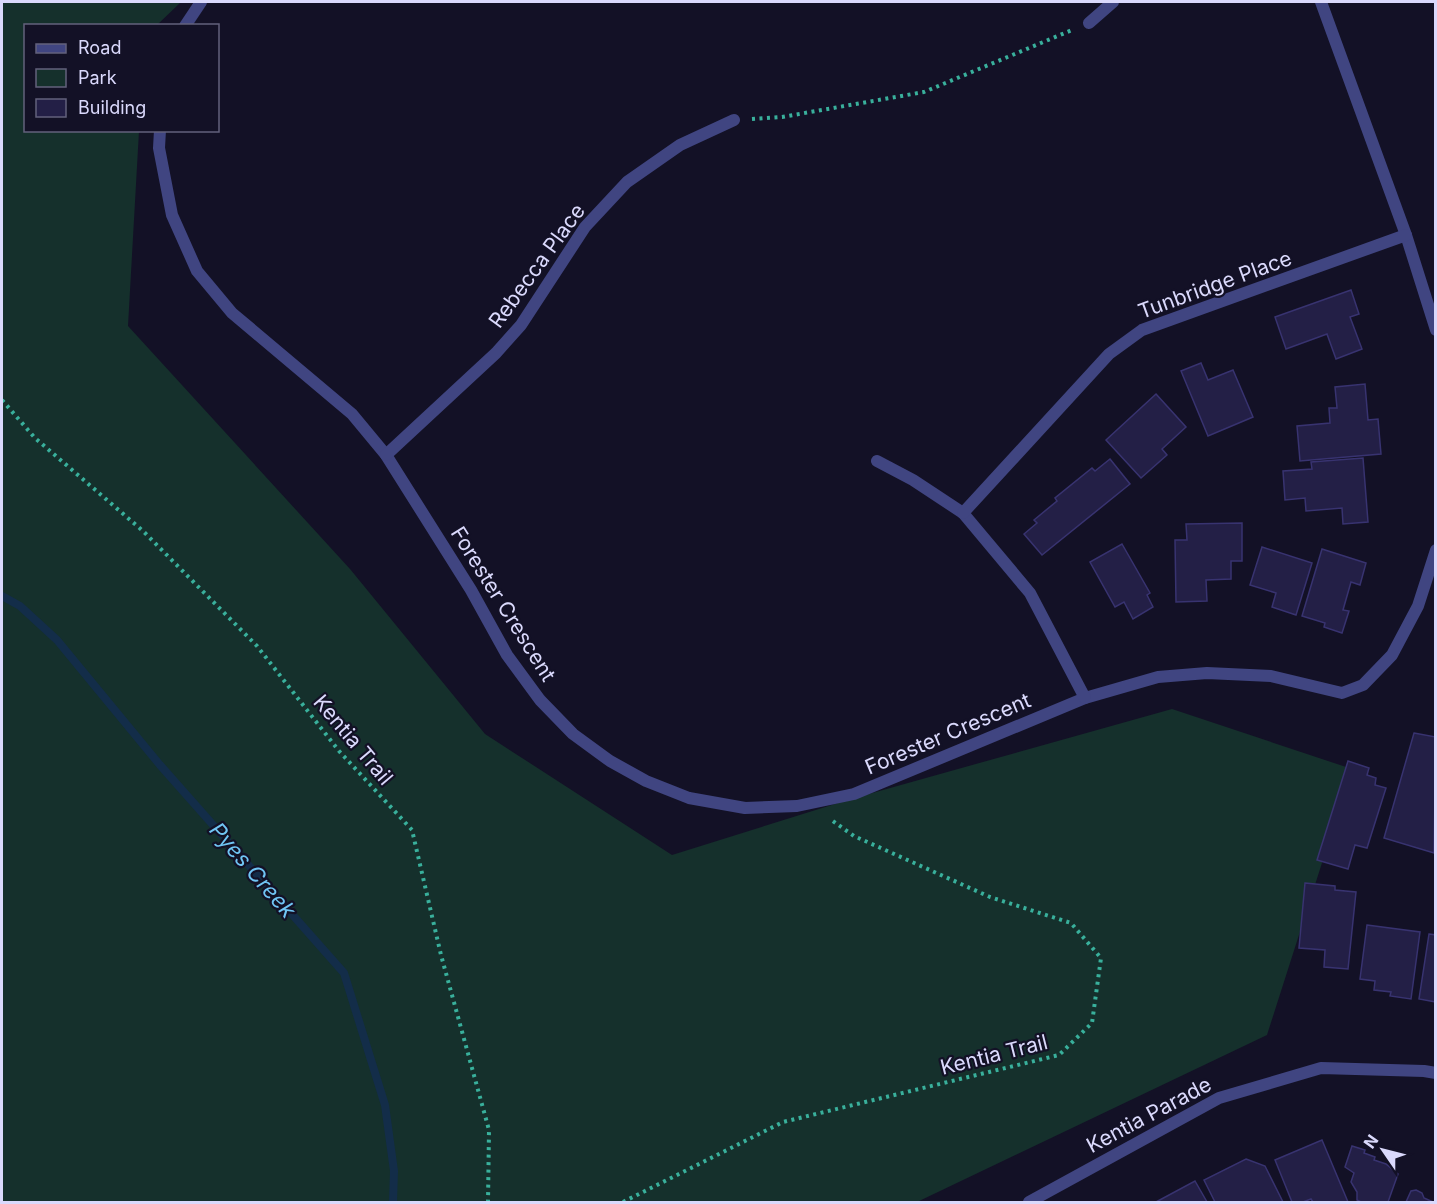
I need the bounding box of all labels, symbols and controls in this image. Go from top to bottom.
legend [24,24,219,132]
text: Road [78,37,121,58]
text: Park [78,67,117,88]
text: Building [78,97,146,118]
street label: Rebecca Place [483,199,590,333]
street label: Tunbridge Place [1135,245,1295,324]
street label: Forester Crescent [446,522,561,686]
street label: Forester Crescent [861,687,1035,780]
street label: Kentia Trail [309,690,398,790]
water label: Pyes Creek [205,817,302,924]
street label: Kentia Trail [938,1029,1050,1080]
street label: Kentia Parade [1082,1071,1215,1158]
north arrow [1353,1120,1413,1180]
text: N [1359,1131,1382,1152]

